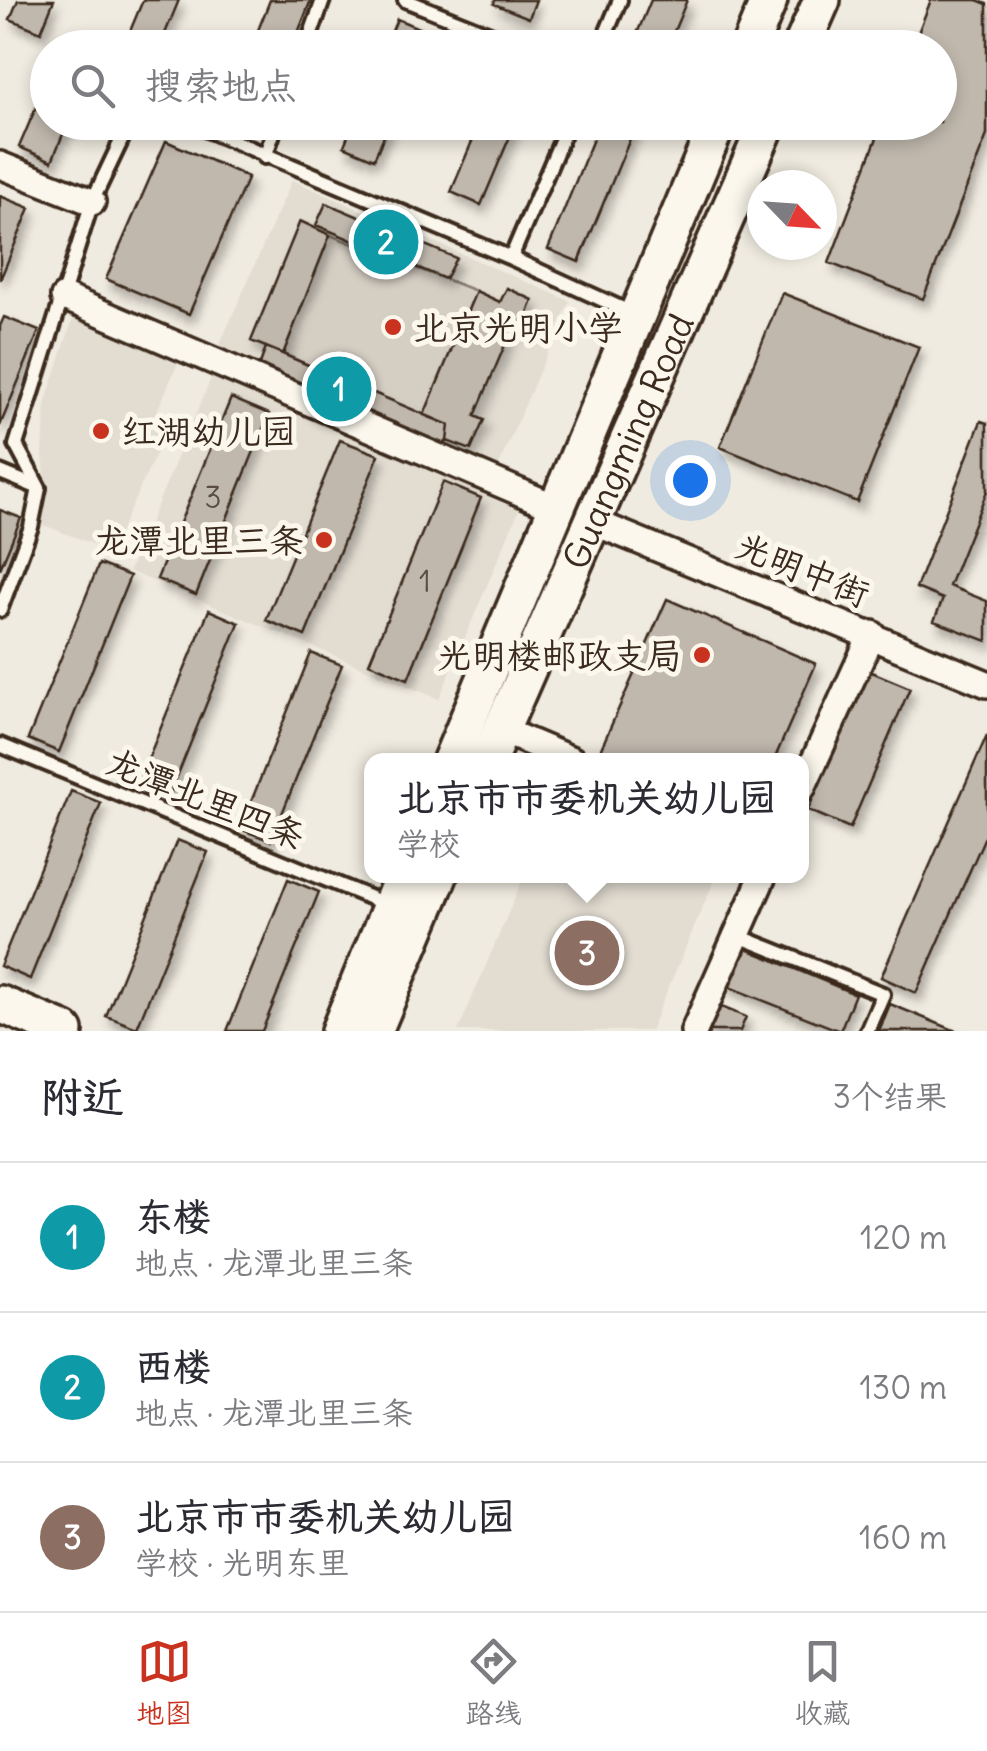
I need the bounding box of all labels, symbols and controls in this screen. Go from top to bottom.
search box [30,30,957,140]
icon: search [65,58,120,113]
text: 搜索地点 [145,62,297,109]
north arrow [747,170,837,260]
pin: 2 [354,204,418,280]
place label: 北京光明小学 [413,305,623,349]
street label: Guangming Road [553,307,703,576]
marker: 北京光明小学 [382,316,404,338]
pin: 1 [306,352,372,426]
place label: 红湖幼儿园 [121,409,296,453]
marker: 红湖幼儿园 [90,420,112,442]
your location [665,455,716,506]
house number: 3 [204,478,222,516]
place label: 龙潭北里三条 [94,518,304,562]
street label: 光明中街 [730,522,876,616]
marker: 龙潭北里三条 [313,529,335,551]
house number: 1 [419,562,431,600]
place label: 光明楼邮政支局 [437,633,682,677]
marker: 光明楼邮政支局 [691,644,713,666]
street label: 龙潭北里四条 [100,738,312,858]
popup [364,753,809,883]
text: 北京市市委机关幼儿园 [396,774,777,821]
text: 学校 [396,823,461,864]
pin: 3 [554,916,620,990]
text: 附近 [40,1071,124,1123]
text: 3个结果 [833,1076,947,1117]
text: 东楼 [135,1193,211,1240]
text: 1 [66,1217,79,1258]
text: 120 m [860,1217,947,1258]
text: 地点 · 龙潭北里三条 [135,1242,413,1283]
text: 西楼 [135,1343,211,1390]
text: 2 [64,1367,81,1408]
text: 130 m [859,1367,947,1408]
text: 地点 · 龙潭北里三条 [135,1392,413,1433]
text: 北京市市委机关幼儿园 [135,1493,515,1540]
text: 3 [63,1517,82,1558]
text: 160 m [859,1517,947,1558]
text: 学校 · 光明东里 [135,1542,349,1583]
tab: 地图 [136,1634,193,1731]
tab: 路线 [465,1634,522,1731]
tab: 收藏 [794,1634,851,1731]

